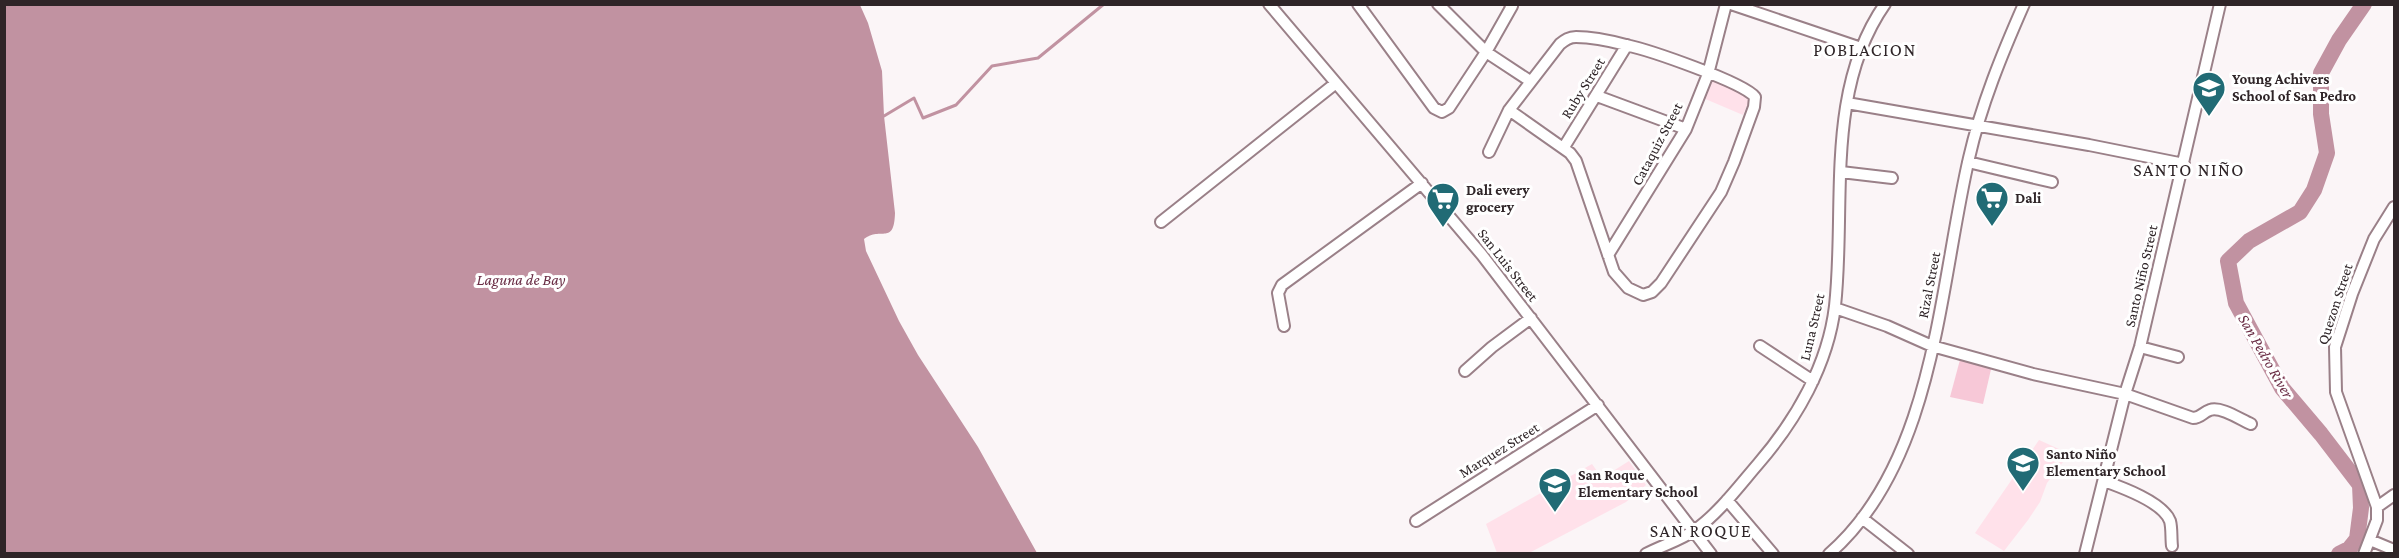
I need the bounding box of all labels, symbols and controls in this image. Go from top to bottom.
district label: POBLACION [1813,40,1917,60]
street label: Ruby Street [1558,54,1609,122]
school or university icon: Young Achivers School of San Pedro [2191,70,2227,117]
place label: Young Achivers School of San Pedro [2232,71,2356,104]
street label: Cataquiz Street [1628,99,1687,189]
district label: SANTO NIÑO [2133,160,2245,180]
supermarket icon: Dali [1974,180,2010,227]
supermarket icon: Dali every grocery [1425,181,1461,228]
place label: Dali every grocery [1466,182,1530,215]
place label: Dali [2015,190,2042,206]
street label: Santo Niño Street [2121,222,2161,329]
street label: San Luis Street [1475,225,1542,305]
street label: Rizal Street [1915,249,1943,320]
street label: Quezon Street [2314,260,2356,347]
water label: Laguna de Bay [477,271,566,289]
street label: Luna Street [1797,291,1828,362]
water label: San Pedro River [2235,311,2297,401]
street label: Marquez Street [1456,419,1543,482]
school or university icon: Santo Niño Elementary School [2005,445,2041,492]
place label: Santo Niño Elementary School [2046,446,2166,479]
school or university icon: San Roque Elementary School [1537,466,1573,513]
place label: San Roque Elementary School [1578,467,1698,500]
district label: SAN ROQUE [1650,521,1752,541]

